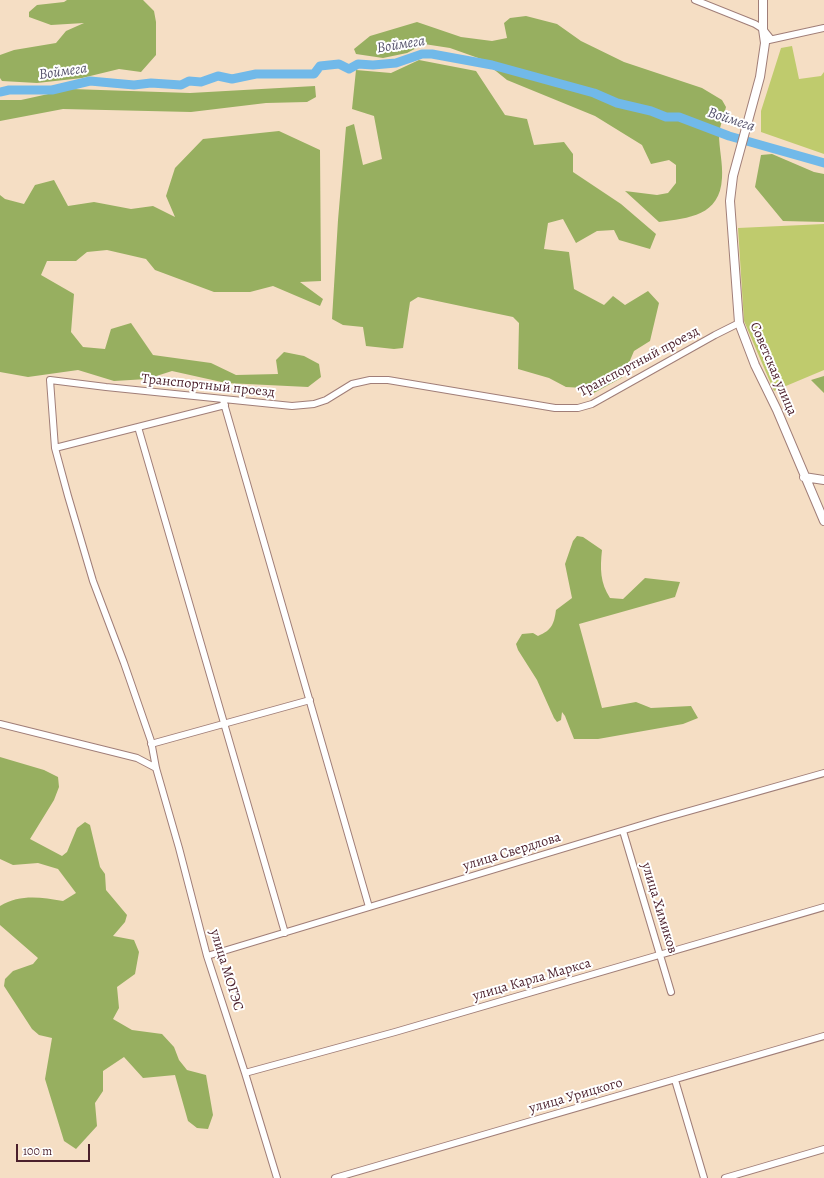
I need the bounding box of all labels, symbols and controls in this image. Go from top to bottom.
water label: Воймега [376,32,426,58]
water label: Воймега [38,60,88,84]
water label: Воймега [705,104,757,136]
street label: Советская улица [746,320,800,418]
street label: Транспортный проезд [576,323,702,401]
street label: Транспортный проезд [140,371,276,401]
street label: улица Свердлова [461,829,563,875]
street label: улица Химиков [637,860,681,956]
street label: улица МОГЭС [206,927,246,1013]
street label: улица Карла Маркса [471,955,593,1005]
street label: улица Урицкого [527,1075,625,1117]
scale bar [18,1136,92,1162]
text: 100 m [23,1143,52,1159]

